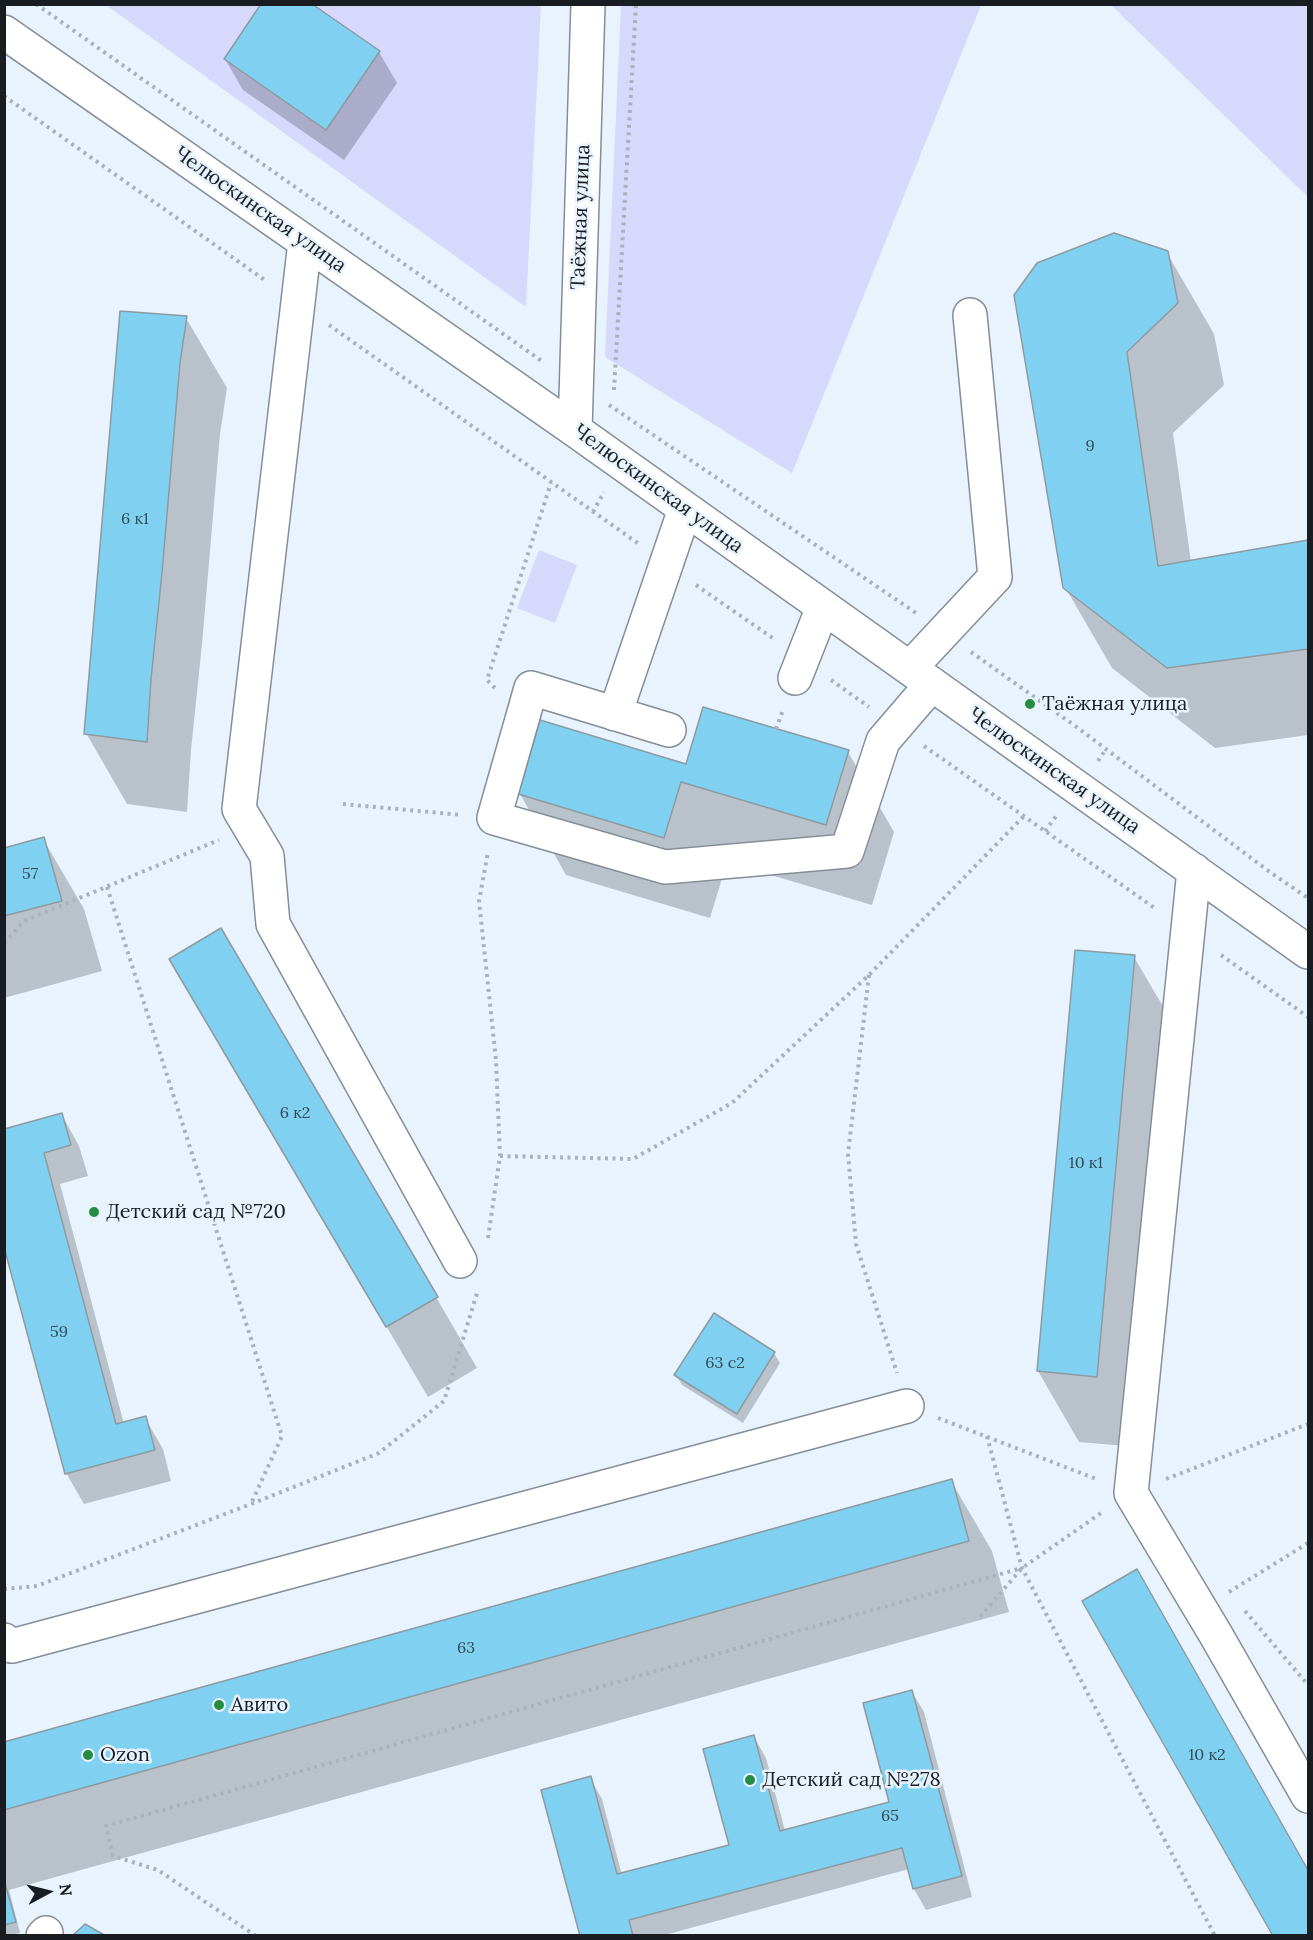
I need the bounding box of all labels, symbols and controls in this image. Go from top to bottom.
street label: Челюскинская улица [169,142,351,278]
street label: Таёжная улица [566,144,596,290]
street label: Челюскинская улица [568,419,748,559]
house number: 9 [1085,436,1095,456]
house number: 6 к1 [121,509,149,529]
place label: Таёжная улица [1042,692,1187,716]
marker: Таёжная улица [1023,697,1037,711]
street label: Челюскинская улица [963,703,1145,839]
house number: 57 [22,864,38,884]
house number: 6 к2 [280,1103,310,1123]
house number: 10 к1 [1069,1153,1103,1173]
place label: Детский сад №720 [106,1200,286,1224]
marker: Детский сад №720 [87,1205,101,1219]
house number: 59 [50,1322,68,1342]
house number: 63 с2 [705,1353,745,1373]
house number: 63 [457,1638,475,1658]
place label: Авито [231,1693,288,1717]
marker: Авито [212,1698,226,1712]
place label: Ozon [100,1743,150,1767]
house number: 10 к2 [1188,1745,1226,1765]
marker: Ozon [81,1748,95,1762]
place label: Детский сад №278 [762,1768,941,1792]
marker: Детский сад №278 [743,1773,757,1787]
house number: 65 [881,1806,899,1826]
north arrow [18,1862,78,1922]
text: N [55,1882,77,1897]

